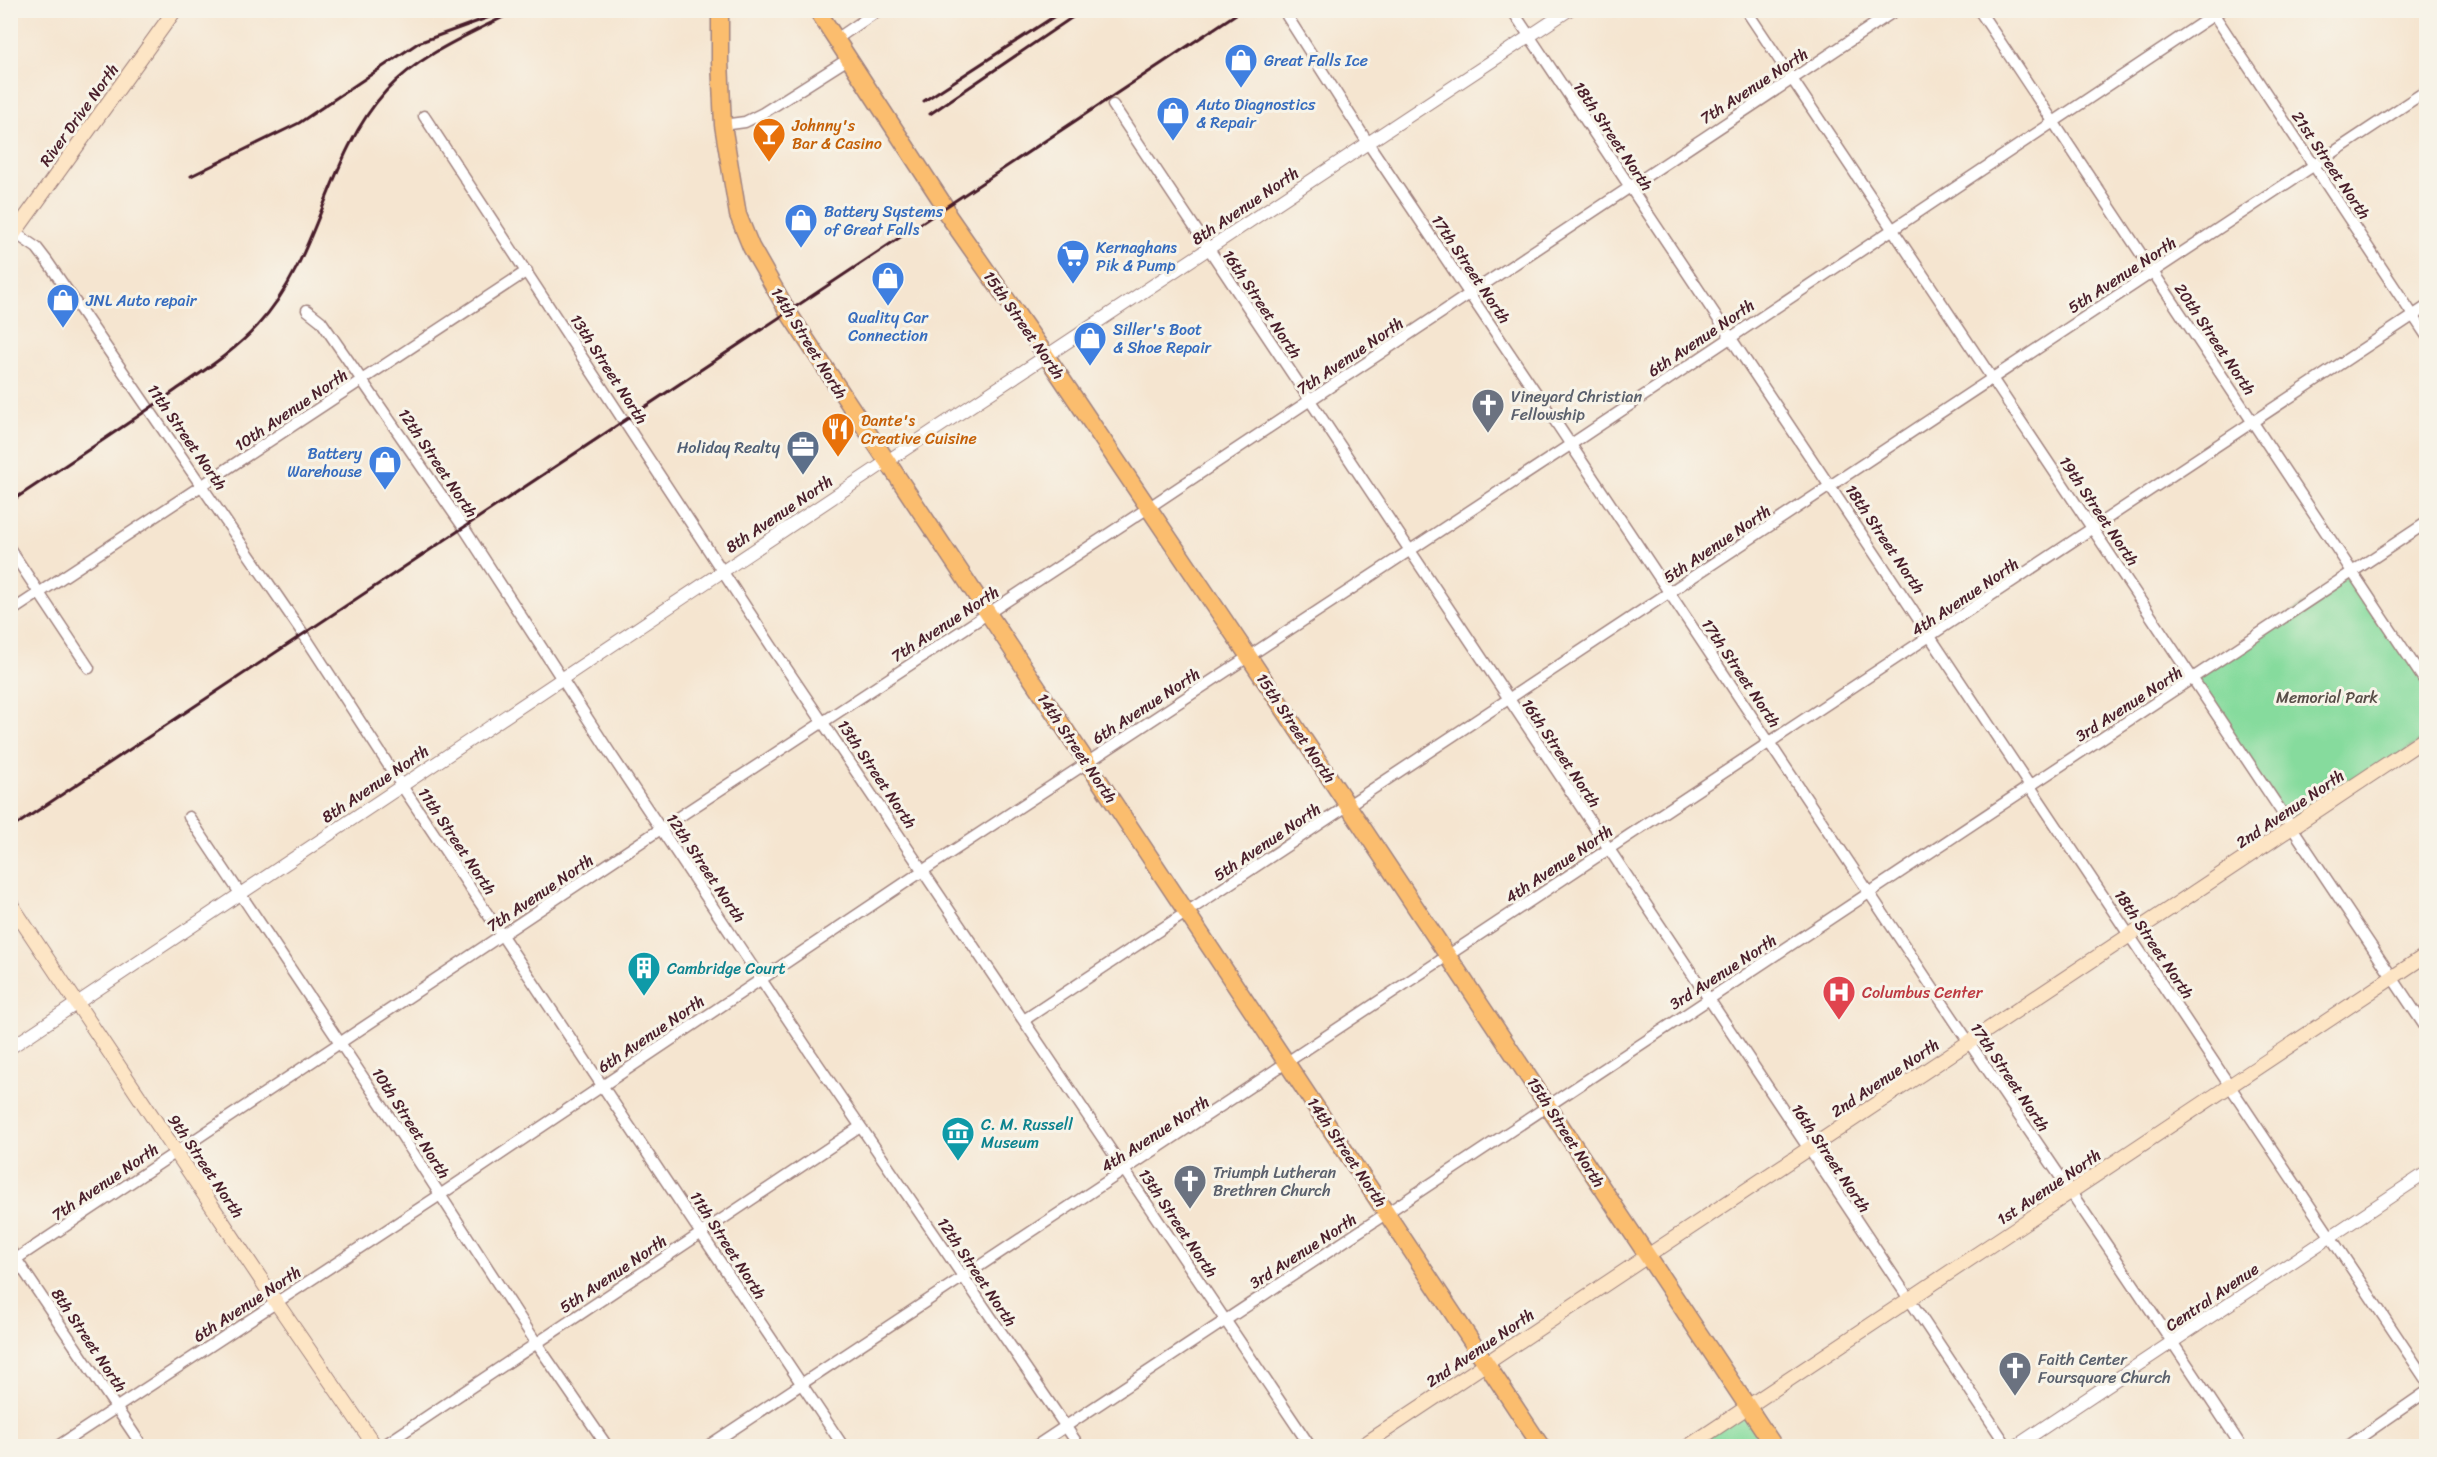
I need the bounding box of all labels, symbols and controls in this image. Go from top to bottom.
street label: 7th Avenue North [1694,40,1814,132]
shop icon: Great Falls Ice [1223,42,1259,89]
place label: Great Falls Ice [1264,46,1368,75]
street label: River Drive North [32,57,126,173]
street label: 18th Street North [1565,75,1661,197]
place label: Auto Diagnostics & Repair [1195,90,1316,137]
shop icon: Auto Diagnostics & Repair [1155,95,1191,142]
street label: 21st Street North [2284,105,2378,225]
place label: Johnny's Bar & Casino [791,111,882,158]
bar icon: Johnny's Bar & Casino [751,116,787,163]
street label: 8th Avenue North [1185,159,1305,253]
place label: Battery Systems of Great Falls [824,197,944,244]
shop icon: Battery Systems of Great Falls [783,202,819,249]
street label: 17th Street North [1423,208,1519,330]
street label: 5th Avenue North [2062,229,2182,321]
place label: Kernaghans Pik & Pump [1096,233,1177,280]
supermarket icon: Kernaghans Pik & Pump [1055,238,1091,285]
street label: 16th Street North [1214,243,1310,365]
shop icon: Quality Car Connection [870,260,906,307]
street label: 15th Street North [975,264,1073,386]
street label: 20th Street North [2166,277,2264,401]
street label: 14th Street North [763,281,855,405]
shop icon: JNL Auto repair [45,282,81,329]
place label: JNL Auto repair [85,286,198,315]
street label: 6th Avenue North [1641,291,1761,385]
place label: Quality Car Connection [848,303,929,350]
street label: 13th Street North [562,308,656,430]
street label: 7th Avenue North [1290,309,1410,403]
place label: Siller's Boot & Shoe Repair [1113,315,1213,362]
shop icon: Siller's Boot & Shoe Repair [1072,320,1108,367]
street label: 10th Avenue North [228,361,354,459]
street label: 11th Street North [139,378,235,496]
place label: Vineyard Christian Fellowship [1511,382,1642,429]
church icon: Vineyard Christian Fellowship [1470,387,1506,434]
street label: 12th Street North [390,402,486,524]
place label: Dante's Creative Cuisine [861,406,977,453]
restaurant icon: Dante's Creative Cuisine [820,411,856,458]
office icon: Holiday Realty [785,429,821,476]
place label: Holiday Realty [677,433,781,462]
place label: Battery Warehouse [287,439,363,486]
shop icon: Battery Warehouse [367,444,403,491]
street label: 19th Street North [2051,450,2147,572]
street label: 8th Avenue North [719,467,839,561]
street label: 18th Street North [1837,478,1933,600]
street label: 5th Avenue North [1657,497,1777,591]
street label: 4th Avenue North [1905,550,2025,644]
street label: 7th Avenue North [885,578,1005,670]
street label: 17th Street North [1693,612,1789,734]
street label: 3rd Avenue North [2069,658,2189,750]
street label: 6th Avenue North [1086,660,1206,752]
street label: 15th Street North [1248,667,1344,789]
park label: Memorial Park [2276,683,2379,712]
street label: 14th Street North [1029,687,1125,809]
street label: 16th Street North [1513,692,1609,814]
street label: 13th Street North [830,713,924,835]
street label: 8th Avenue North [315,737,435,831]
street label: 2nd Avenue North [2230,762,2350,856]
street label: 11th Street North [410,781,504,901]
street label: 5th Avenue North [1207,795,1327,889]
street label: 12th Street North [658,807,754,929]
street label: 4th Avenue North [1499,817,1619,911]
street label: 7th Avenue North [480,846,600,940]
street label: 18th Street North [2106,883,2202,1005]
street label: 3rd Avenue North [1663,926,1783,1018]
building icon: Cambridge Court [626,950,662,997]
place label: Cambridge Court [667,954,785,983]
hospital icon: Columbus Center [1821,974,1857,1021]
place label: Columbus Center [1862,978,1984,1007]
street label: 6th Avenue North [591,987,711,1081]
street label: 17th Street North [1962,1016,2058,1138]
street label: 2nd Avenue North [1825,1031,1945,1125]
street label: 10th Street North [364,1061,458,1185]
street label: 15th Street North [1519,1071,1613,1193]
street label: 4th Avenue North [1095,1088,1215,1180]
street label: 14th Street North [1299,1091,1395,1213]
street label: 16th Street North [1783,1097,1879,1219]
street label: 9th Street North [160,1108,252,1224]
place label: C. M. Russell Museum [981,1110,1073,1157]
museum icon: C. M. Russell Museum [940,1115,976,1162]
street label: 7th Avenue North [45,1135,165,1229]
street label: 1st Avenue North [1991,1141,2107,1233]
place label: Triumph Lutheran Brethren Church [1213,1158,1336,1205]
street label: 13th Street North [1131,1162,1225,1284]
church icon: Triumph Lutheran Brethren Church [1172,1163,1208,1210]
street label: 11th Street North [682,1185,774,1305]
street label: 3rd Avenue North [1243,1205,1363,1297]
street label: 12th Street North [929,1211,1025,1333]
street label: 5th Avenue North [553,1227,673,1321]
street label: Central Avenue [2159,1255,2265,1339]
street label: 6th Avenue North [187,1258,307,1350]
street label: 8th Street North [43,1282,135,1398]
street label: 2nd Avenue North [1420,1301,1540,1395]
place label: Faith Center Foursquare Church [2038,1345,2171,1392]
church icon: Faith Center Foursquare Church [1997,1350,2033,1397]

